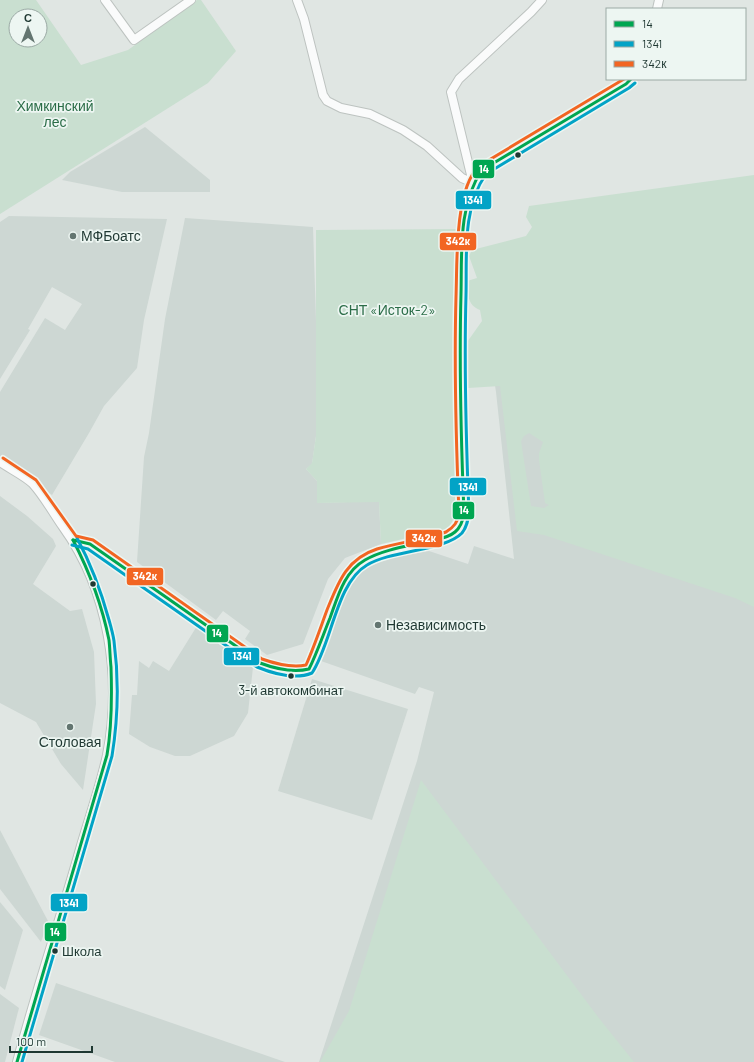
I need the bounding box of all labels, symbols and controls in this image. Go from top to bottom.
north arrow [8,8,48,48]
legend [606,8,746,80]
text: С [24,11,32,24]
text: 14 [642,16,653,30]
text: 1341 [642,36,662,50]
text: 342к [642,56,667,70]
park label: Химкинский лес [16,97,94,130]
unlabelled marker [513,150,523,160]
line badge: 14 [472,159,495,179]
text: 14 [479,162,490,175]
line badge: 1341 [455,190,492,210]
text: 1341 [463,193,483,206]
place label: МФБоатс [81,227,141,244]
marker: МФБоатс [68,231,78,241]
line badge: 342к [439,232,477,251]
text: 342к [446,234,471,247]
park label: СНТ «Исток-2» [339,301,435,318]
line badge: 1341 [449,477,487,496]
text: 1341 [458,480,478,493]
line badge: 14 [452,501,475,520]
text: 14 [459,503,470,516]
line badge: 342к [405,529,443,548]
text: 342к [412,531,437,544]
line badge: 342к [126,567,164,586]
text: 342к [133,569,158,582]
unlabelled marker [88,579,98,589]
place label: Независимость [386,616,486,633]
marker: Независимость [373,620,383,630]
line badge: 14 [206,624,229,643]
text: 14 [212,626,223,639]
line badge: 1341 [223,647,260,666]
text: 1341 [232,649,252,662]
marker: 3-й автокомбинат [286,671,296,681]
place label: 3-й автокомбинат [238,682,344,698]
marker: Столовая [65,722,75,732]
place label: Столовая [39,733,101,750]
line badge: 1341 [50,893,88,912]
text: 1341 [59,896,79,909]
line badge: 14 [44,922,67,942]
text: 14 [50,925,61,938]
place label: Школа [62,943,102,959]
marker: Школа [50,946,60,956]
scale bar [10,1028,92,1054]
text: 100 m [16,1034,46,1048]

